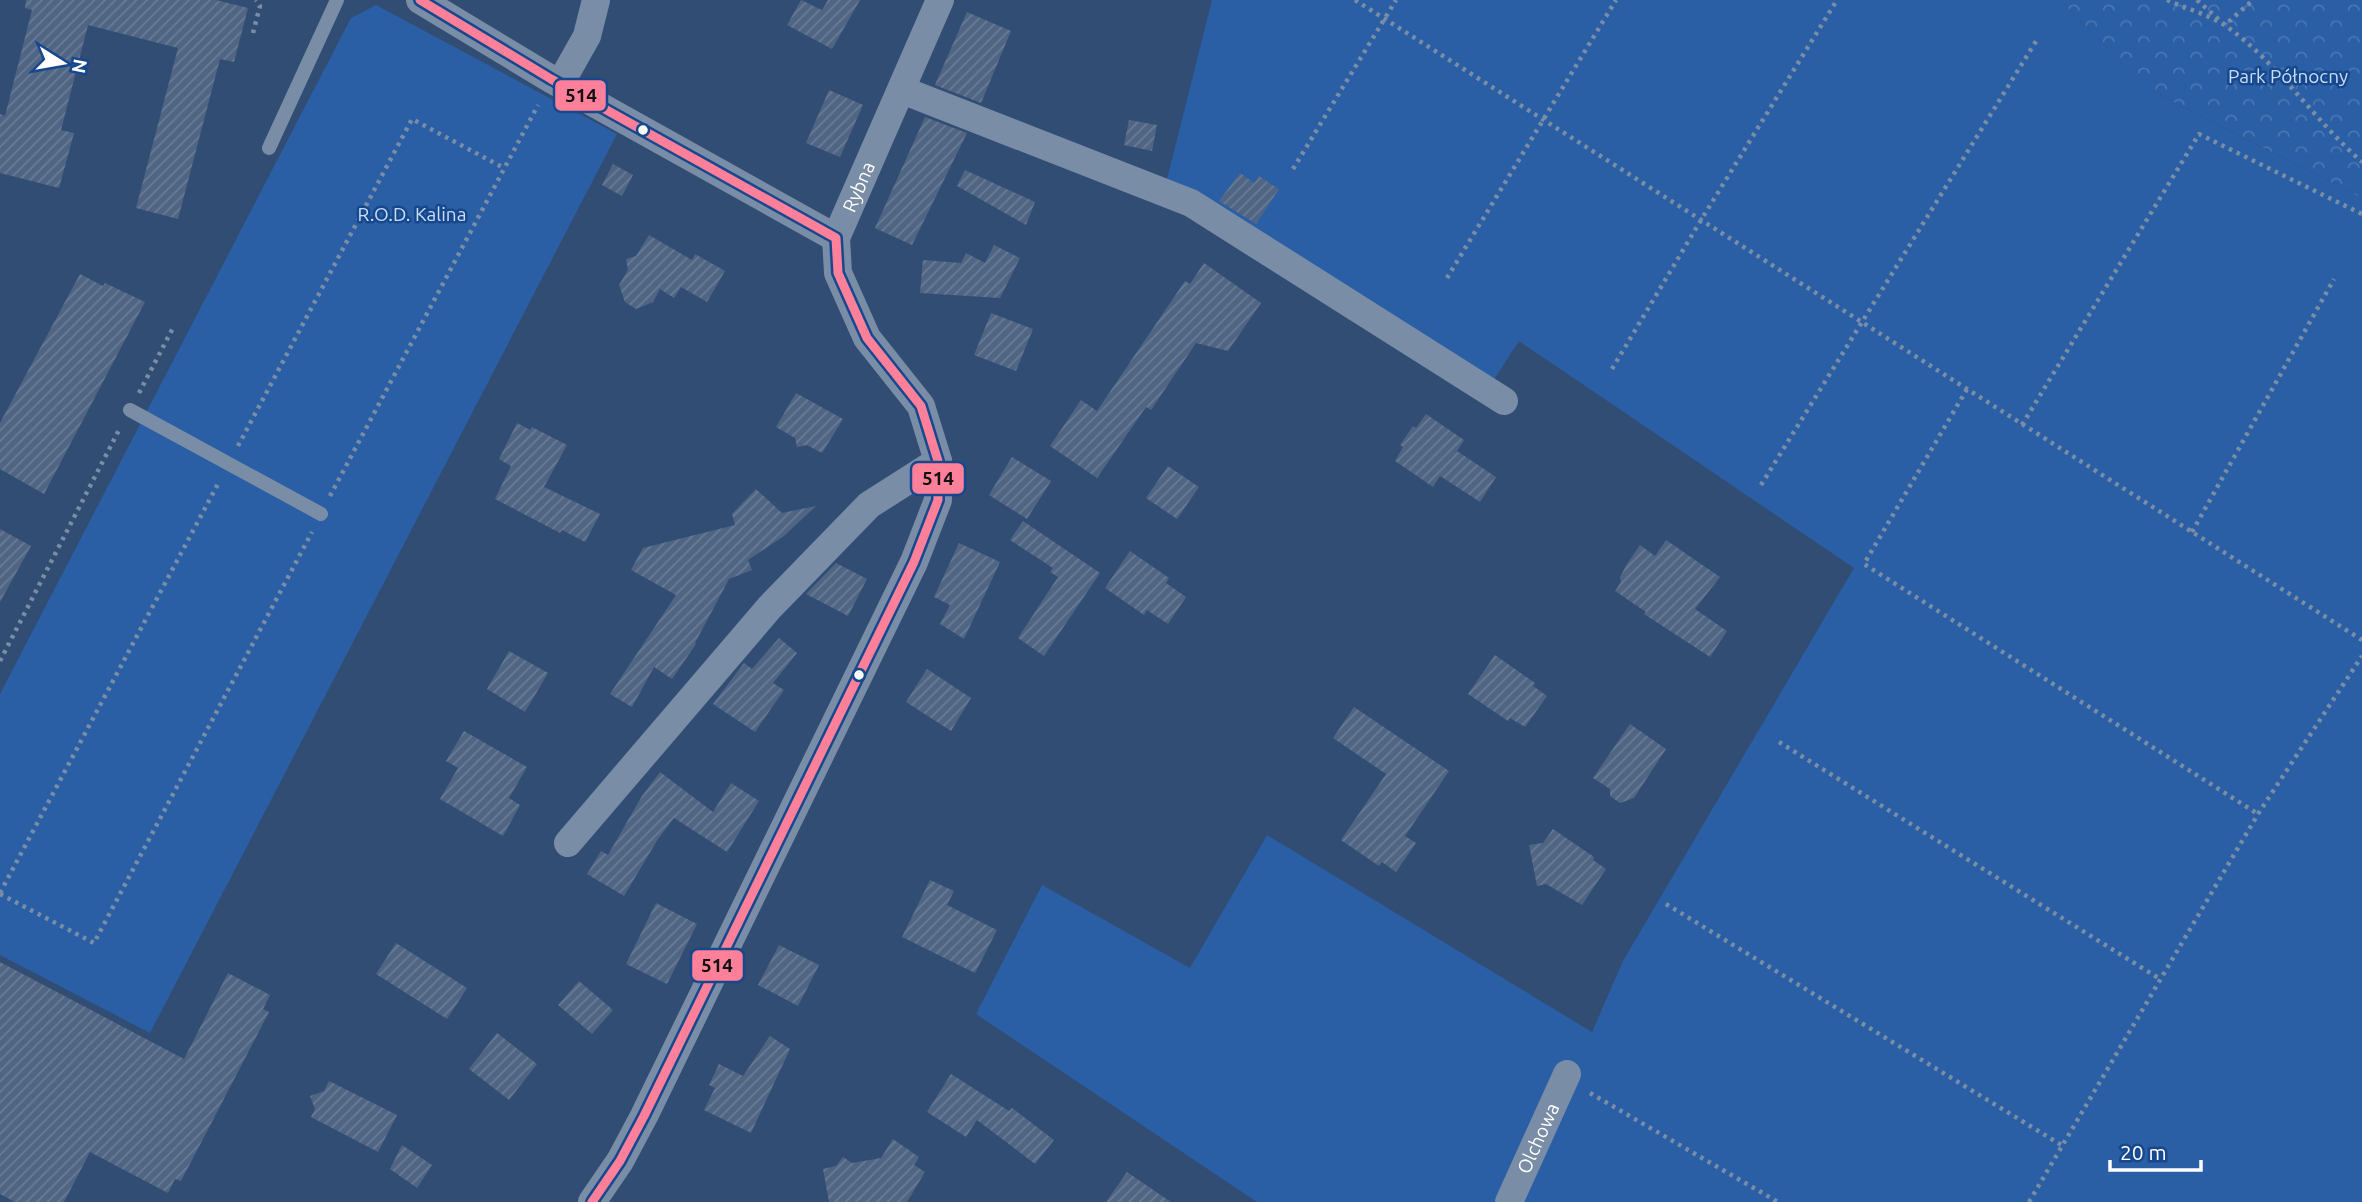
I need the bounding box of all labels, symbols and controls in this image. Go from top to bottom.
north arrow [28,28,98,98]
text: N [68,57,92,75]
park label: Park Północny [2228,65,2348,87]
line badge: 514 [554,79,607,112]
text: 514 [565,84,597,106]
unlabelled marker [636,123,650,137]
street label: Rybna [838,158,879,215]
park label: R.O.D. Kalina [358,203,466,225]
line badge: 514 [911,462,965,495]
text: 514 [922,467,954,489]
unlabelled marker [852,668,866,682]
line badge: 514 [691,949,744,982]
text: 514 [701,954,733,976]
street label: Olchowa [1512,1100,1563,1177]
scale bar [2110,1128,2201,1172]
text: 20 m [2120,1140,2167,1164]

